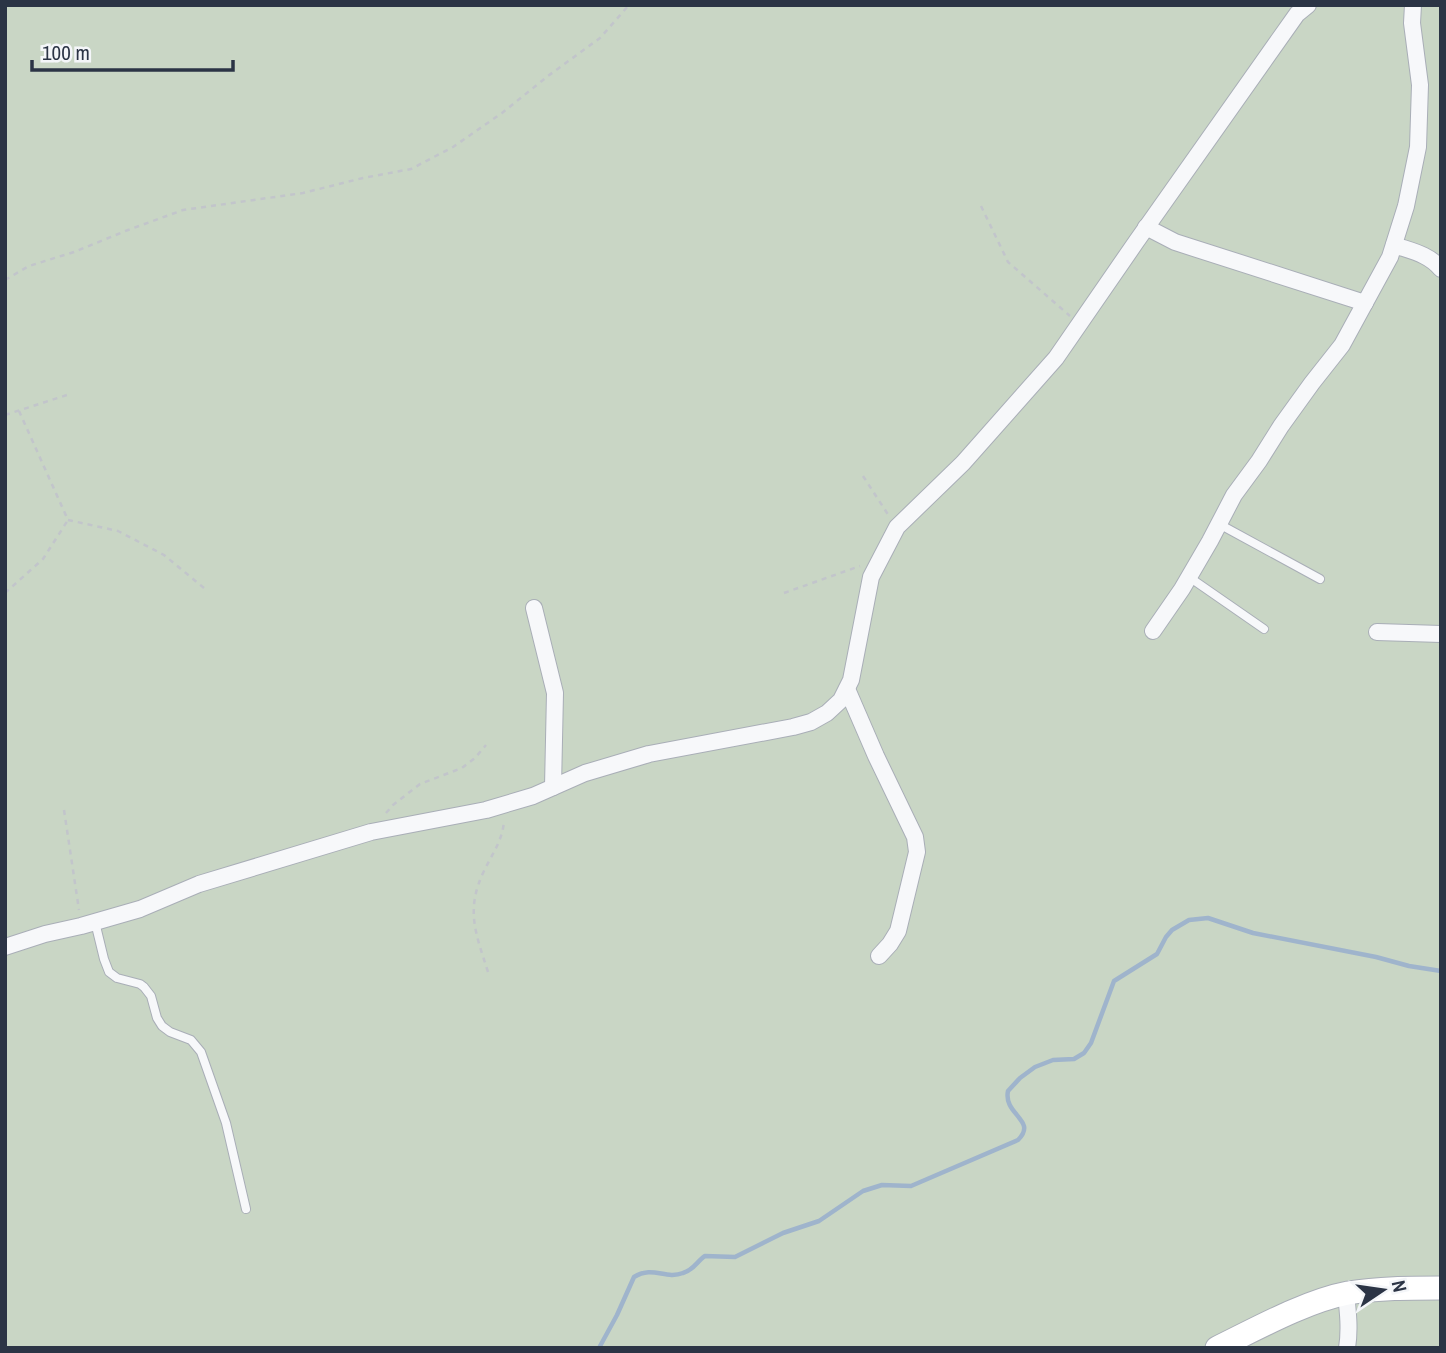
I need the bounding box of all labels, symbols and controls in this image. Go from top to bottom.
scale bar [32,28,233,72]
text: 100 m [42,38,90,67]
north arrow [1348,1255,1418,1325]
text: N [1386,1278,1413,1295]

